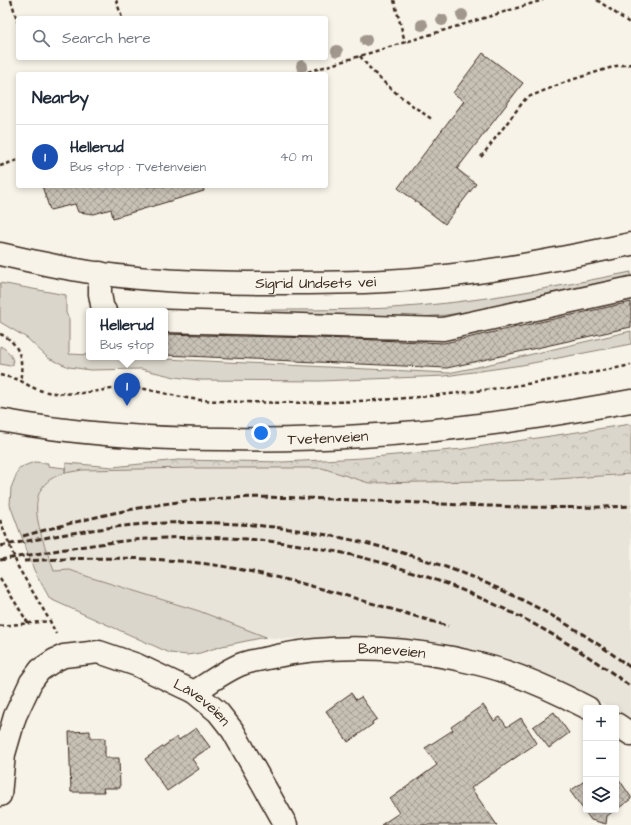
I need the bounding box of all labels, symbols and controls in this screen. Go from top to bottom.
search box [16,16,328,60]
icon: search [30,27,52,49]
text: Search here [62,28,151,49]
text: Nearby [32,86,89,110]
text: Hellerud [70,137,124,158]
text: 1 [44,148,46,166]
text: 40 m [280,148,312,166]
text: Bus stop · Tvetenveien [70,158,206,176]
street label: Sigrid Undsets vei [255,271,377,295]
popup [86,308,168,360]
text: Hellerud [100,315,154,336]
text: Bus stop [100,336,154,354]
pin: 1 [114,373,140,406]
your location [251,423,271,443]
street label: Tvetenveien [287,426,369,450]
street label: Baneveien [358,638,427,664]
street label: Låveveien [170,674,235,731]
map controls [583,705,619,813]
button: + [583,705,619,741]
button: − [583,741,619,777]
button: layers [583,777,619,813]

